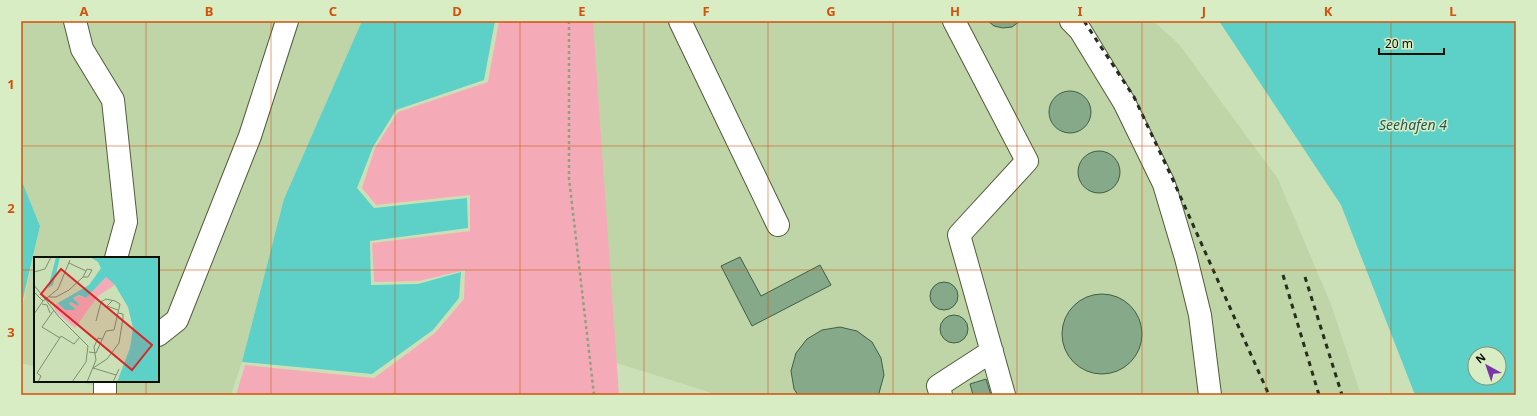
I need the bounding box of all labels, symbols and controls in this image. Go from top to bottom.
text: A [80,2,89,20]
text: B [205,2,213,20]
text: C [329,2,337,20]
text: D [452,2,462,20]
text: E [578,2,586,20]
text: F [702,2,710,20]
text: G [826,2,836,20]
text: H [950,2,960,20]
text: I [1077,2,1083,20]
text: J [1201,2,1206,20]
text: K [1324,2,1333,20]
text: L [1449,2,1457,20]
scale bar [1379,30,1444,56]
text: 20 m [1385,35,1413,52]
text: 1 [7,75,15,93]
water label: Seehafen 4 [1379,115,1447,134]
text: 2 [7,199,15,217]
inset map [34,257,159,382]
text: 3 [7,323,15,341]
north arrow [1467,346,1507,386]
text: N [1472,349,1489,367]

